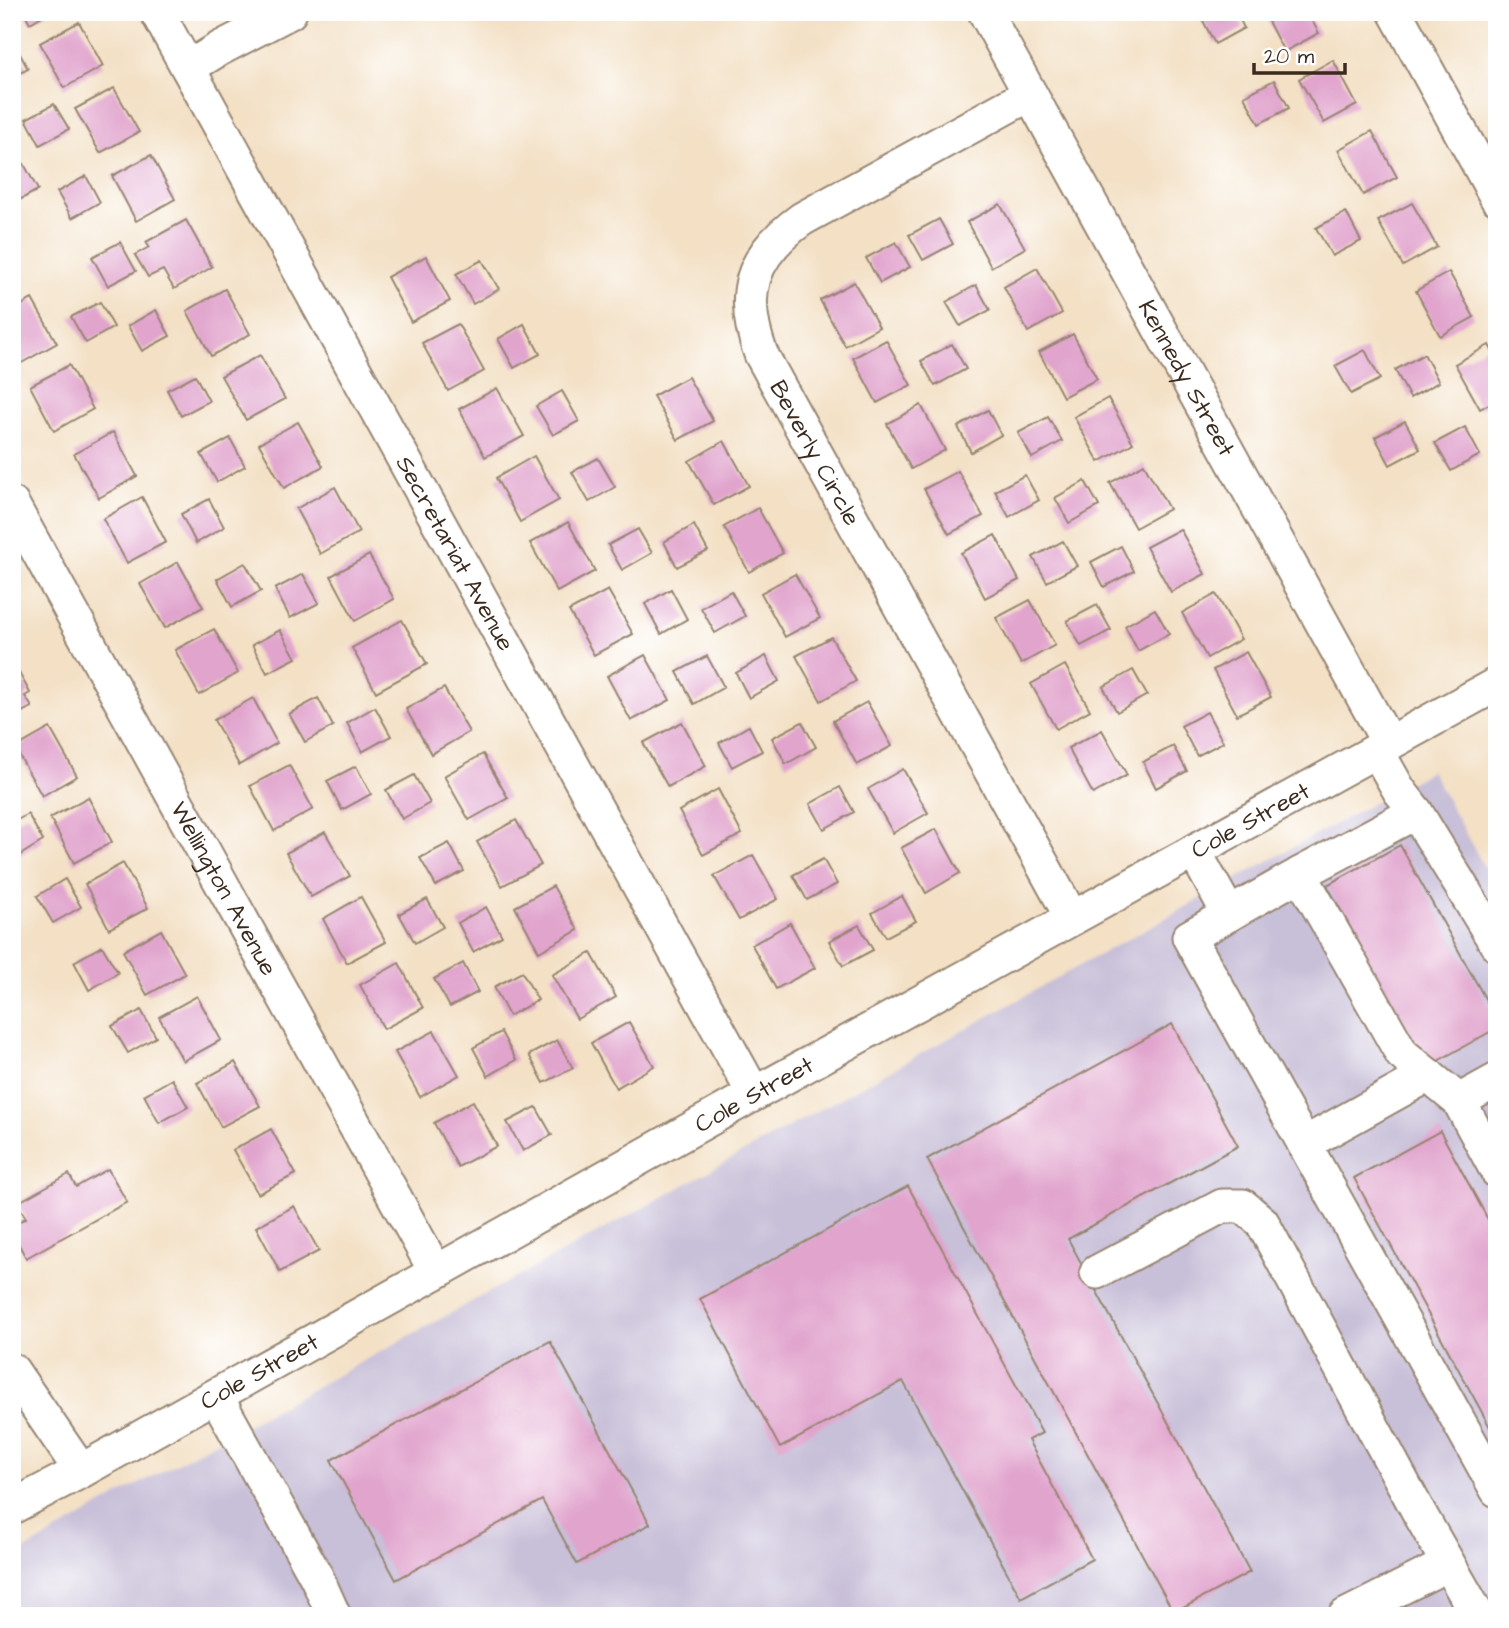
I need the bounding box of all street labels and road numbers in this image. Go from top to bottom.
street label: Kennedy Street [1129,294,1243,463]
street label: Beverly Circle [761,374,868,532]
street label: Secretariat Avenue [387,450,522,657]
street label: Cole Street [1185,774,1317,868]
street label: Wellington Avenue [162,796,285,982]
street label: Cole Street [689,1048,820,1142]
street label: Cole Street [194,1325,325,1419]

